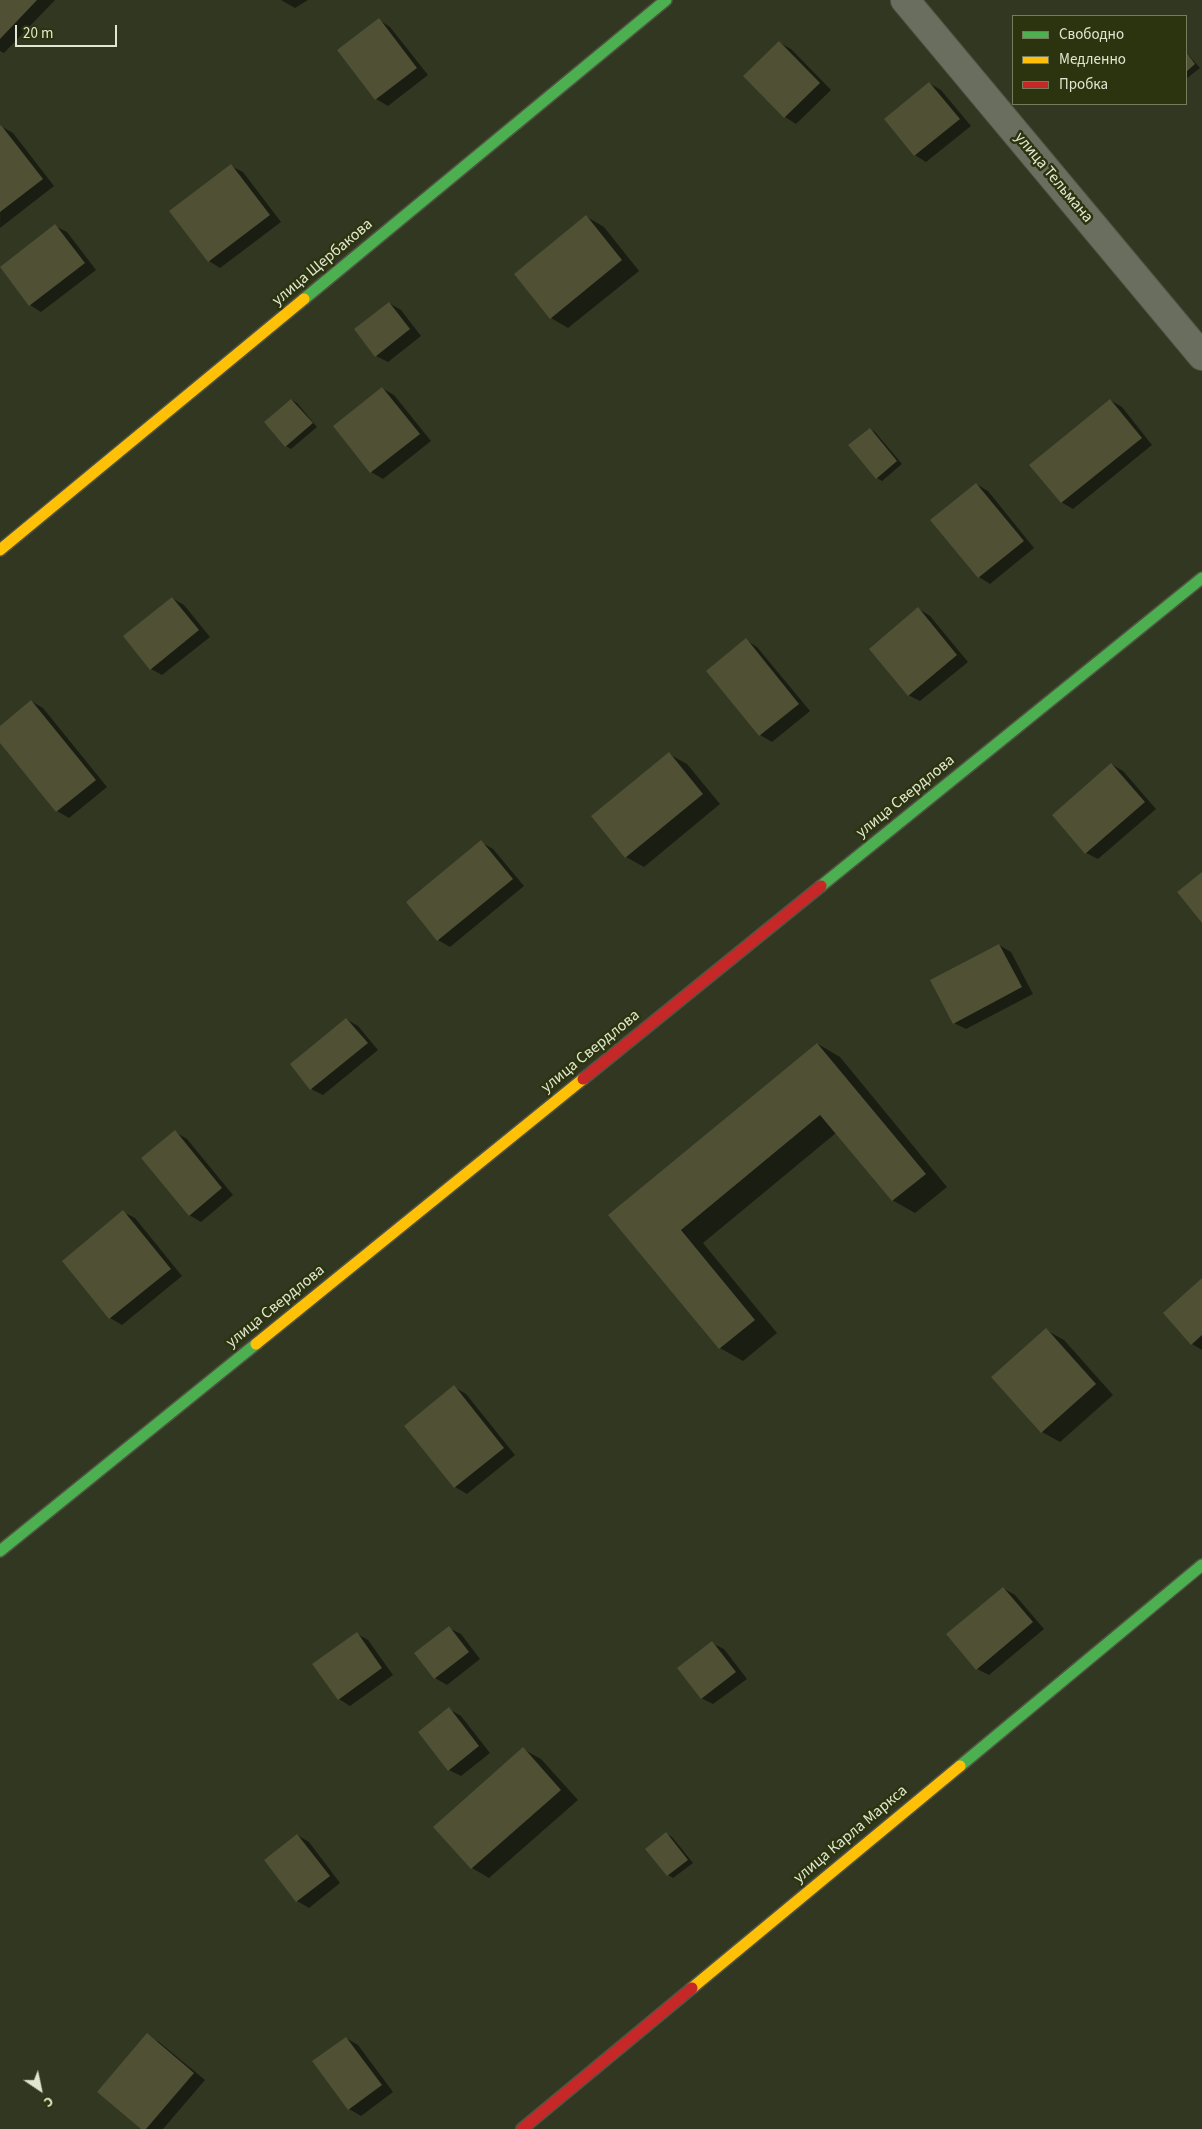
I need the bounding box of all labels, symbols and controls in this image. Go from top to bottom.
scale bar [18,15,120,47]
legend [1012,15,1187,105]
text: 20 m [23,23,53,44]
text: Свободно [1059,24,1124,45]
text: Медленно [1059,49,1126,70]
text: Пробка [1059,74,1108,95]
street label: улица Тельмана [1010,129,1096,227]
street label: улица Щербакова [269,215,377,311]
street label: улица Свердлова [853,751,959,843]
street label: улица Свердлова [538,1006,644,1098]
street label: улица Свердлова [223,1261,329,1353]
street label: улица Карла Маркса [790,1782,912,1888]
north arrow [15,2064,65,2114]
text: С [39,2091,57,2112]

